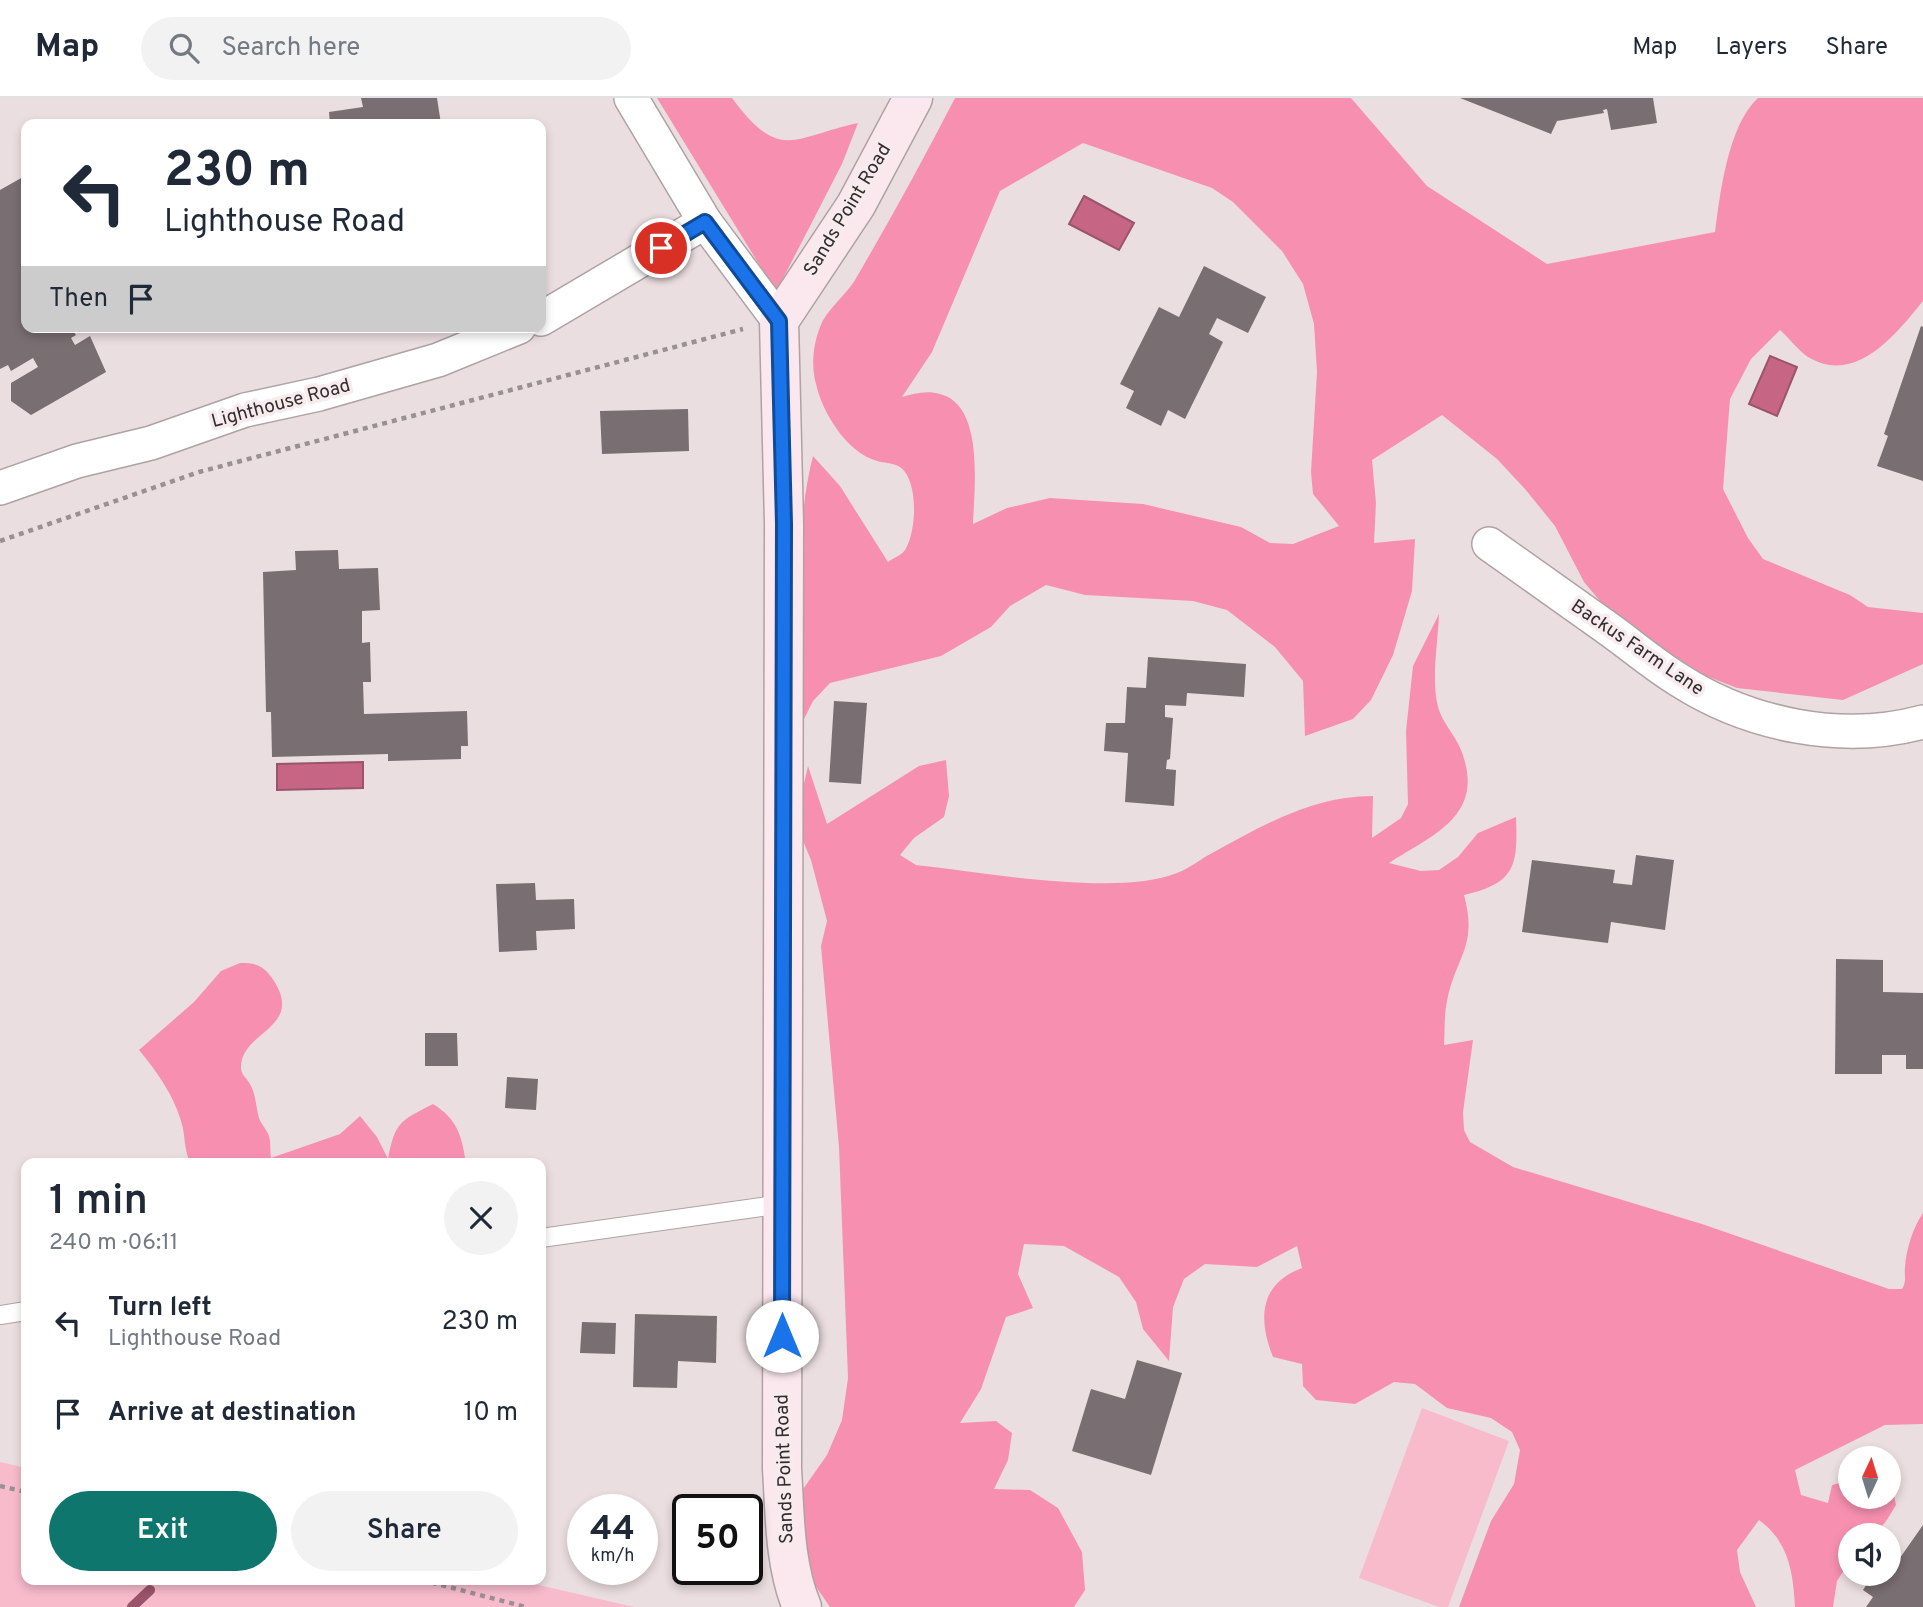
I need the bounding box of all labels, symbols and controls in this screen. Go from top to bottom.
search box [141,17,631,80]
text: Map [35,27,99,69]
icon: search [165,29,203,67]
text: Search here [221,32,360,65]
text: Map [1632,33,1677,63]
text: Layers [1715,33,1787,63]
text: Share [1825,33,1888,63]
street label: Sands Point Road [799,139,897,281]
text: 230 m [164,142,310,204]
icon: left [49,147,140,238]
text: Lighthouse Road [164,203,405,243]
pin [631,218,691,278]
icon: arrive [642,229,680,267]
icon: arrive [122,280,160,318]
text: Then [49,283,108,316]
street label: Lighthouse Road [209,374,353,434]
street label: Backus Farm Lane [1566,595,1708,701]
text: 1 min [49,1176,148,1229]
button: close [444,1181,518,1255]
text: 240 m · 06:11 [49,1229,178,1258]
text: Turn left [108,1292,212,1325]
position arrow [745,1299,819,1373]
icon: left [49,1304,87,1342]
text: 230 m [442,1306,518,1339]
text: Lighthouse Road [108,1325,281,1354]
street label: Sands Point Road [770,1394,800,1544]
icon: arrive [49,1395,87,1433]
text: Arrive at destination [108,1397,356,1430]
text: 10 m [463,1397,518,1430]
north arrow [1838,1446,1900,1508]
map controls [1838,1446,1901,1586]
button: Exit [49,1491,277,1571]
button: Share [291,1491,518,1571]
speed limit sign: 50 [672,1494,763,1585]
text: 44 [590,1508,635,1552]
button: sound [1838,1523,1901,1586]
text: km/h [591,1545,634,1568]

